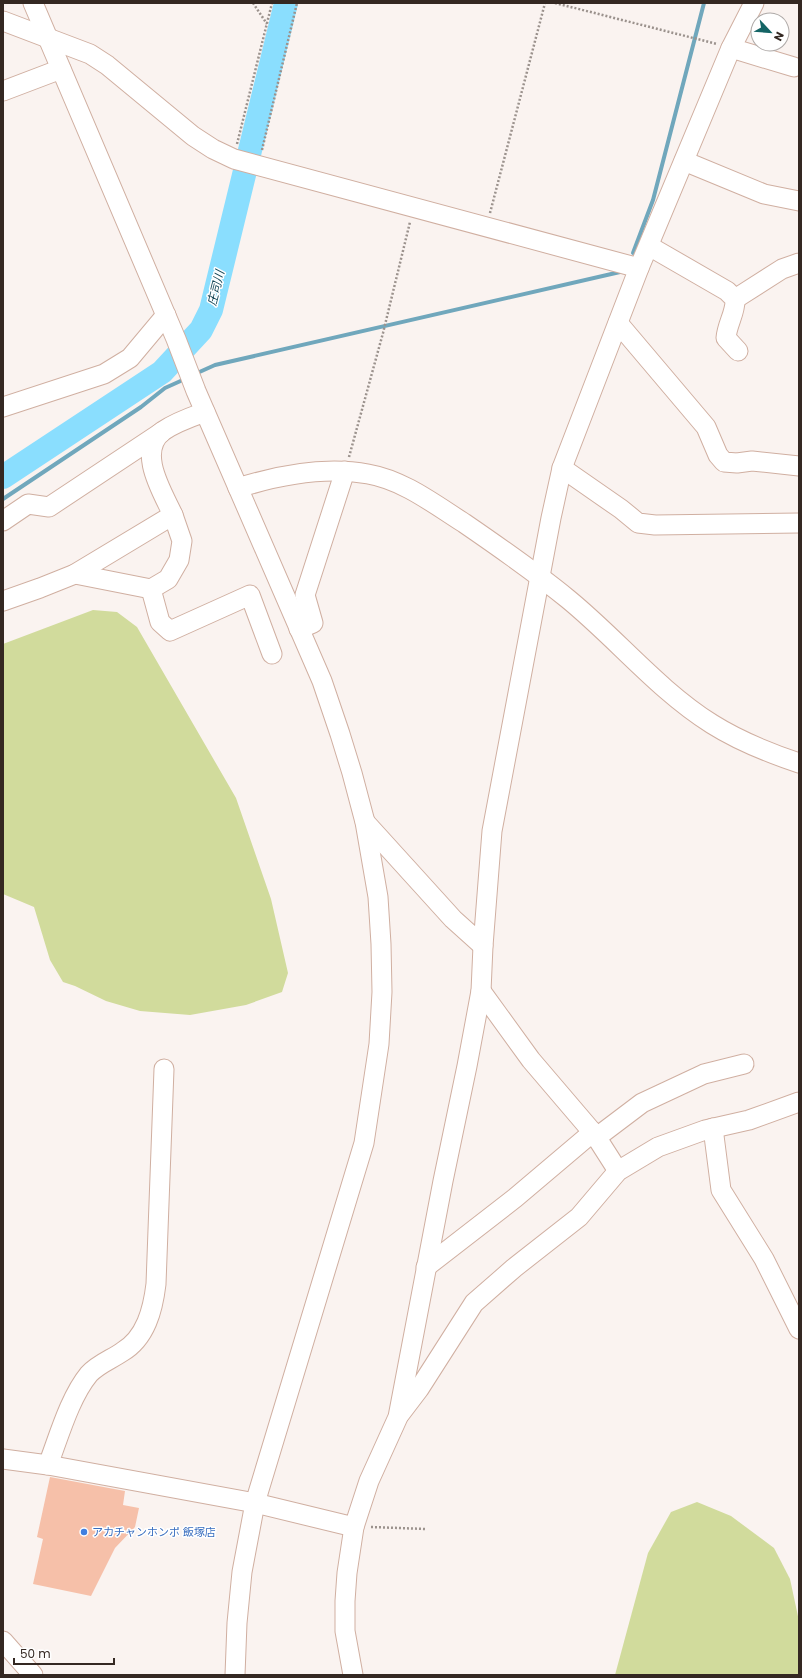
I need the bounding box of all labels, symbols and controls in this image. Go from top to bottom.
north arrow [750,12,790,52]
text: N [770,29,788,44]
water label: 庄司川 [203,266,229,307]
place label: アカチャンホンポ 飯塚店 [92,1524,216,1540]
marker: アカチャンホンポ 飯塚店 [79,1527,89,1537]
scale bar [14,1640,114,1666]
text: 50 m [20,1645,51,1662]

